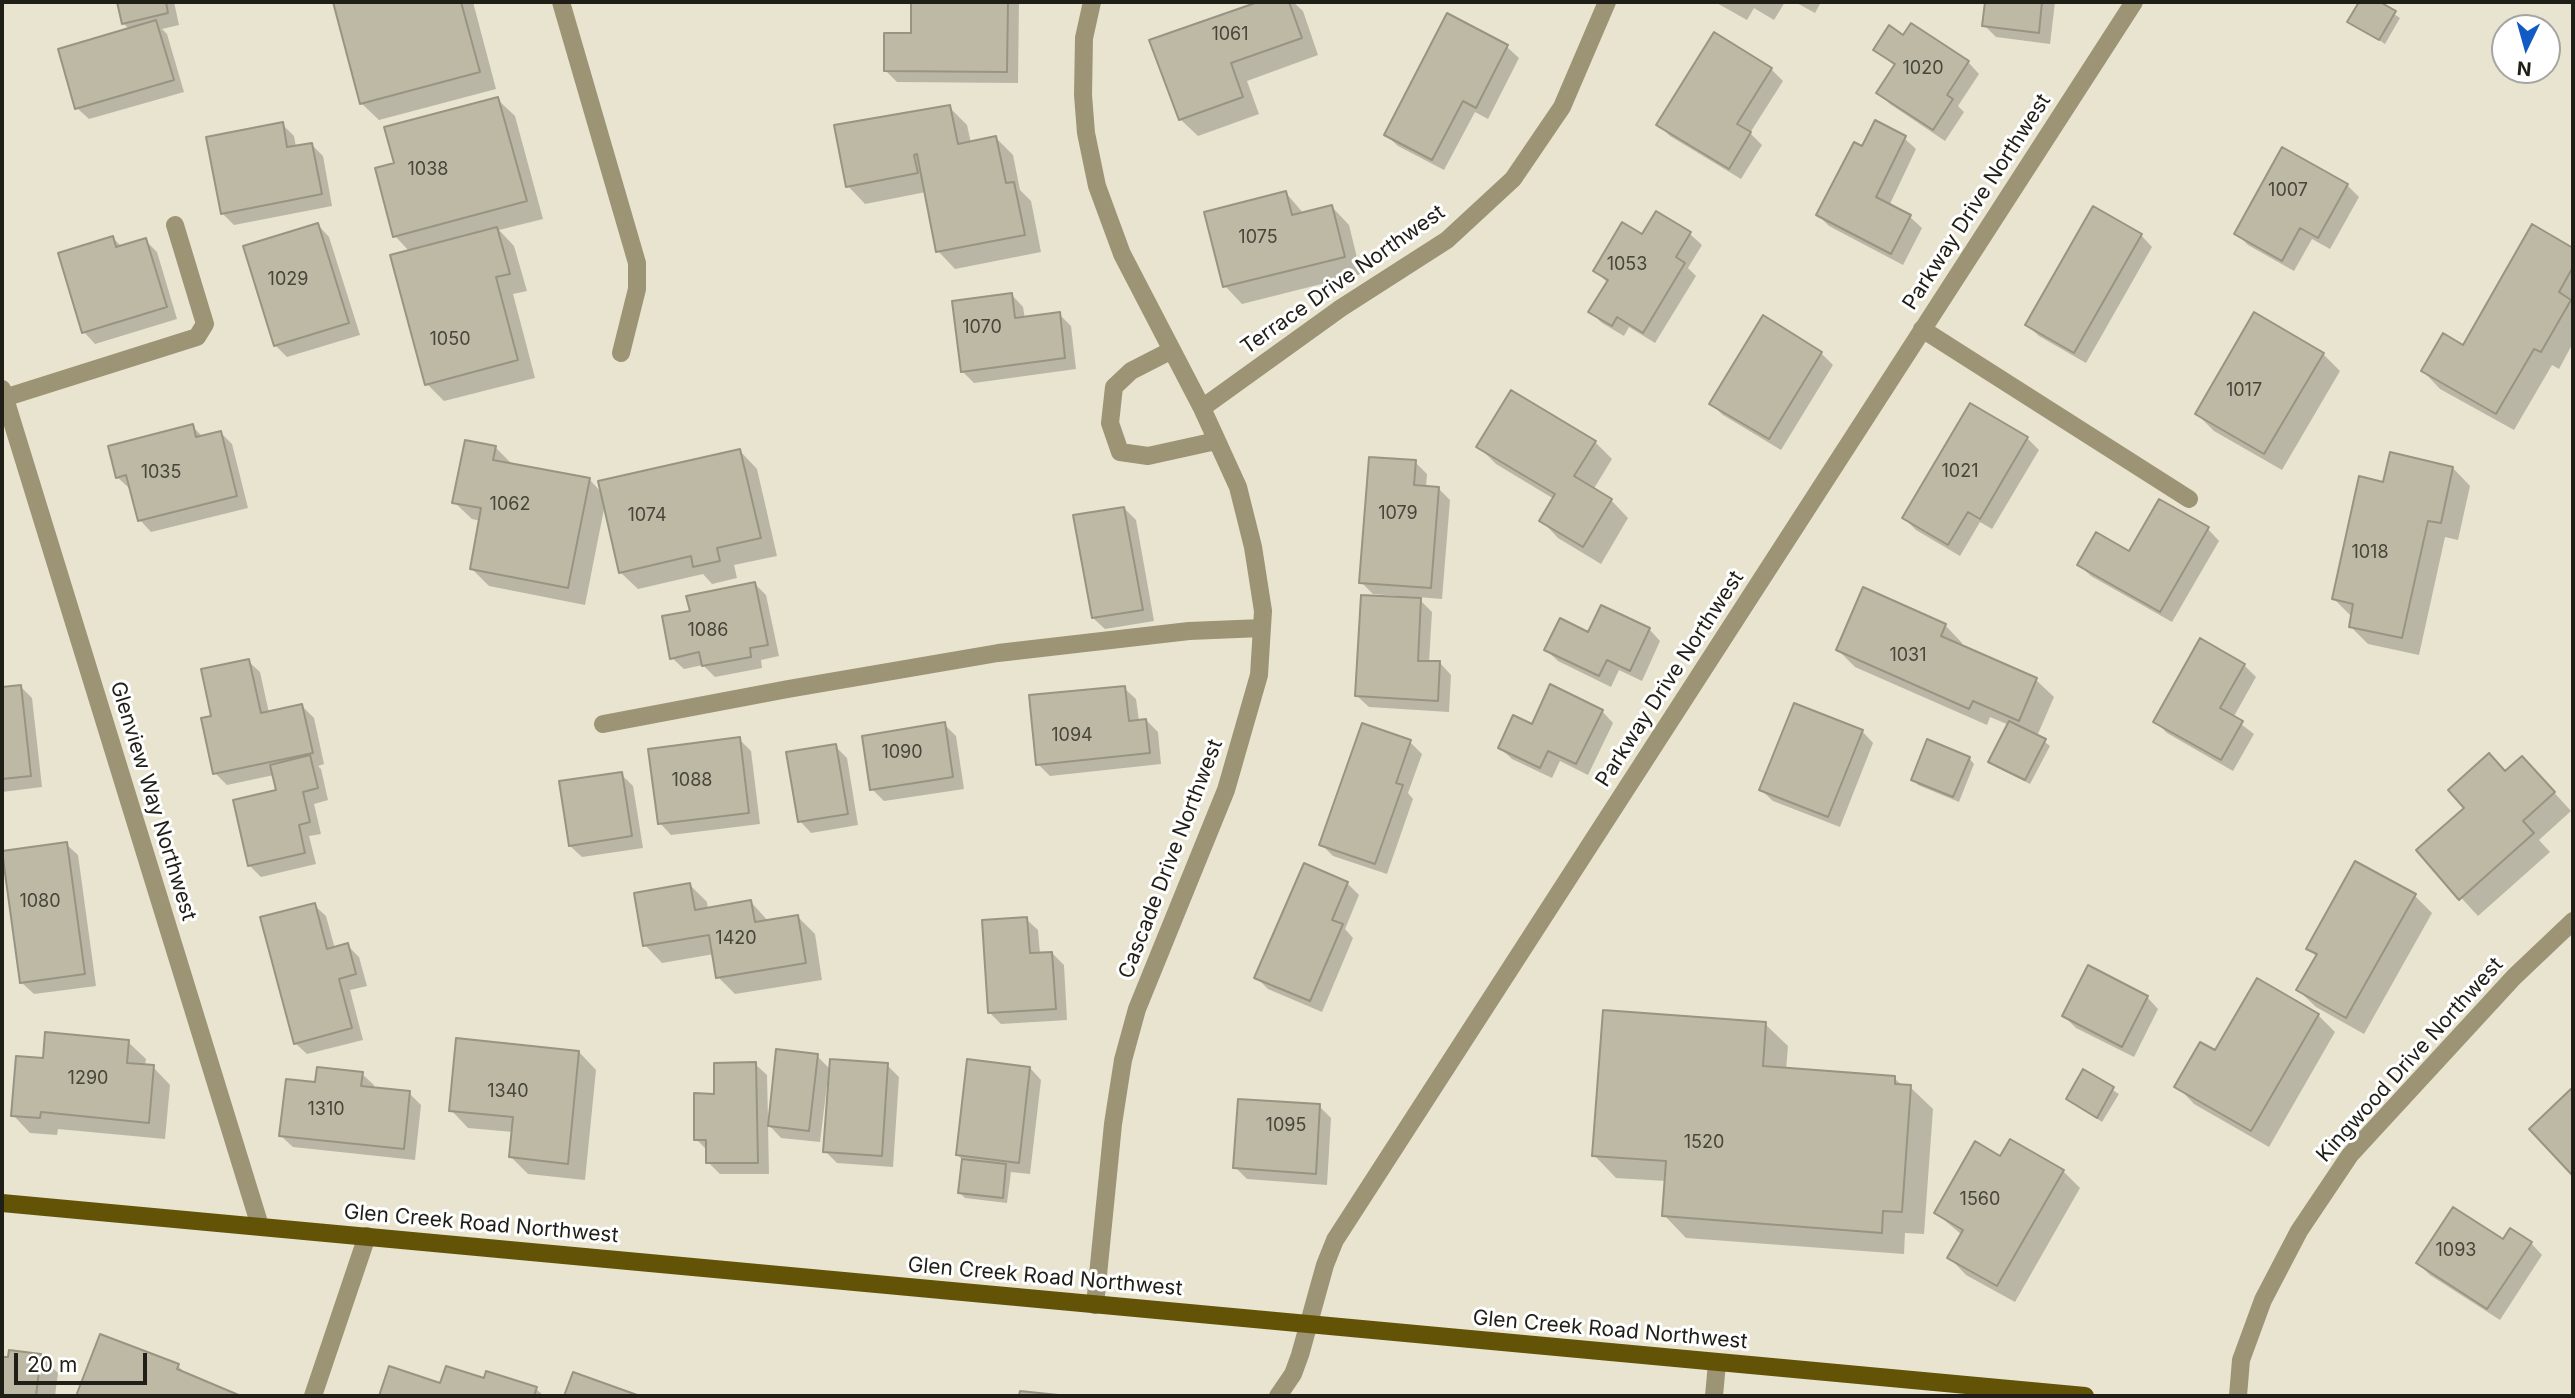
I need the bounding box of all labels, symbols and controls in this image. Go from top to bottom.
north arrow [2491,14,2561,84]
house number: 1061 [1211,24,1249,46]
text: N [2516,56,2533,81]
house number: 1020 [1902,58,1944,80]
street label: Parkway Drive Northwest [1898,89,2056,315]
house number: 1038 [408,159,448,181]
house number: 1007 [2268,180,2308,202]
street label: Terrace Drive Northwest [1236,200,1450,360]
house number: 1075 [1238,227,1278,249]
house number: 1053 [1607,254,1647,276]
house number: 1029 [268,269,308,291]
house number: 1070 [962,317,1002,339]
house number: 1050 [430,329,470,351]
house number: 1017 [2226,380,2262,402]
house number: 1021 [1942,461,1978,483]
house number: 1035 [141,462,181,484]
house number: 1062 [490,494,530,516]
house number: 1079 [1378,503,1418,525]
house number: 1074 [627,505,667,527]
house number: 1018 [2351,542,2389,564]
street label: Parkway Drive Northwest [1591,566,1749,792]
house number: 1086 [688,620,728,642]
house number: 1031 [1889,645,1927,667]
street label: Glenview Way Northwest [105,678,201,924]
house number: 1094 [1051,725,1093,747]
street label: Cascade Drive Northwest [1114,736,1228,982]
house number: 1090 [881,742,923,764]
house number: 1088 [672,770,712,792]
house number: 1080 [19,891,61,913]
house number: 1420 [715,928,757,950]
street label: Kingwood Drive Northwest [2311,953,2509,1167]
house number: 1290 [68,1068,108,1090]
house number: 1340 [487,1081,529,1103]
house number: 1310 [307,1099,345,1121]
house number: 1095 [1266,1115,1306,1137]
house number: 1520 [1684,1132,1724,1154]
house number: 1560 [1960,1189,2000,1211]
street label: Glen Creek Road Northwest [343,1199,619,1249]
house number: 1093 [2436,1240,2476,1262]
street label: Glen Creek Road Northwest [907,1252,1183,1302]
street label: Glen Creek Road Northwest [1472,1305,1748,1355]
scale bar [18,1338,150,1382]
text: 20 m [27,1352,77,1377]

